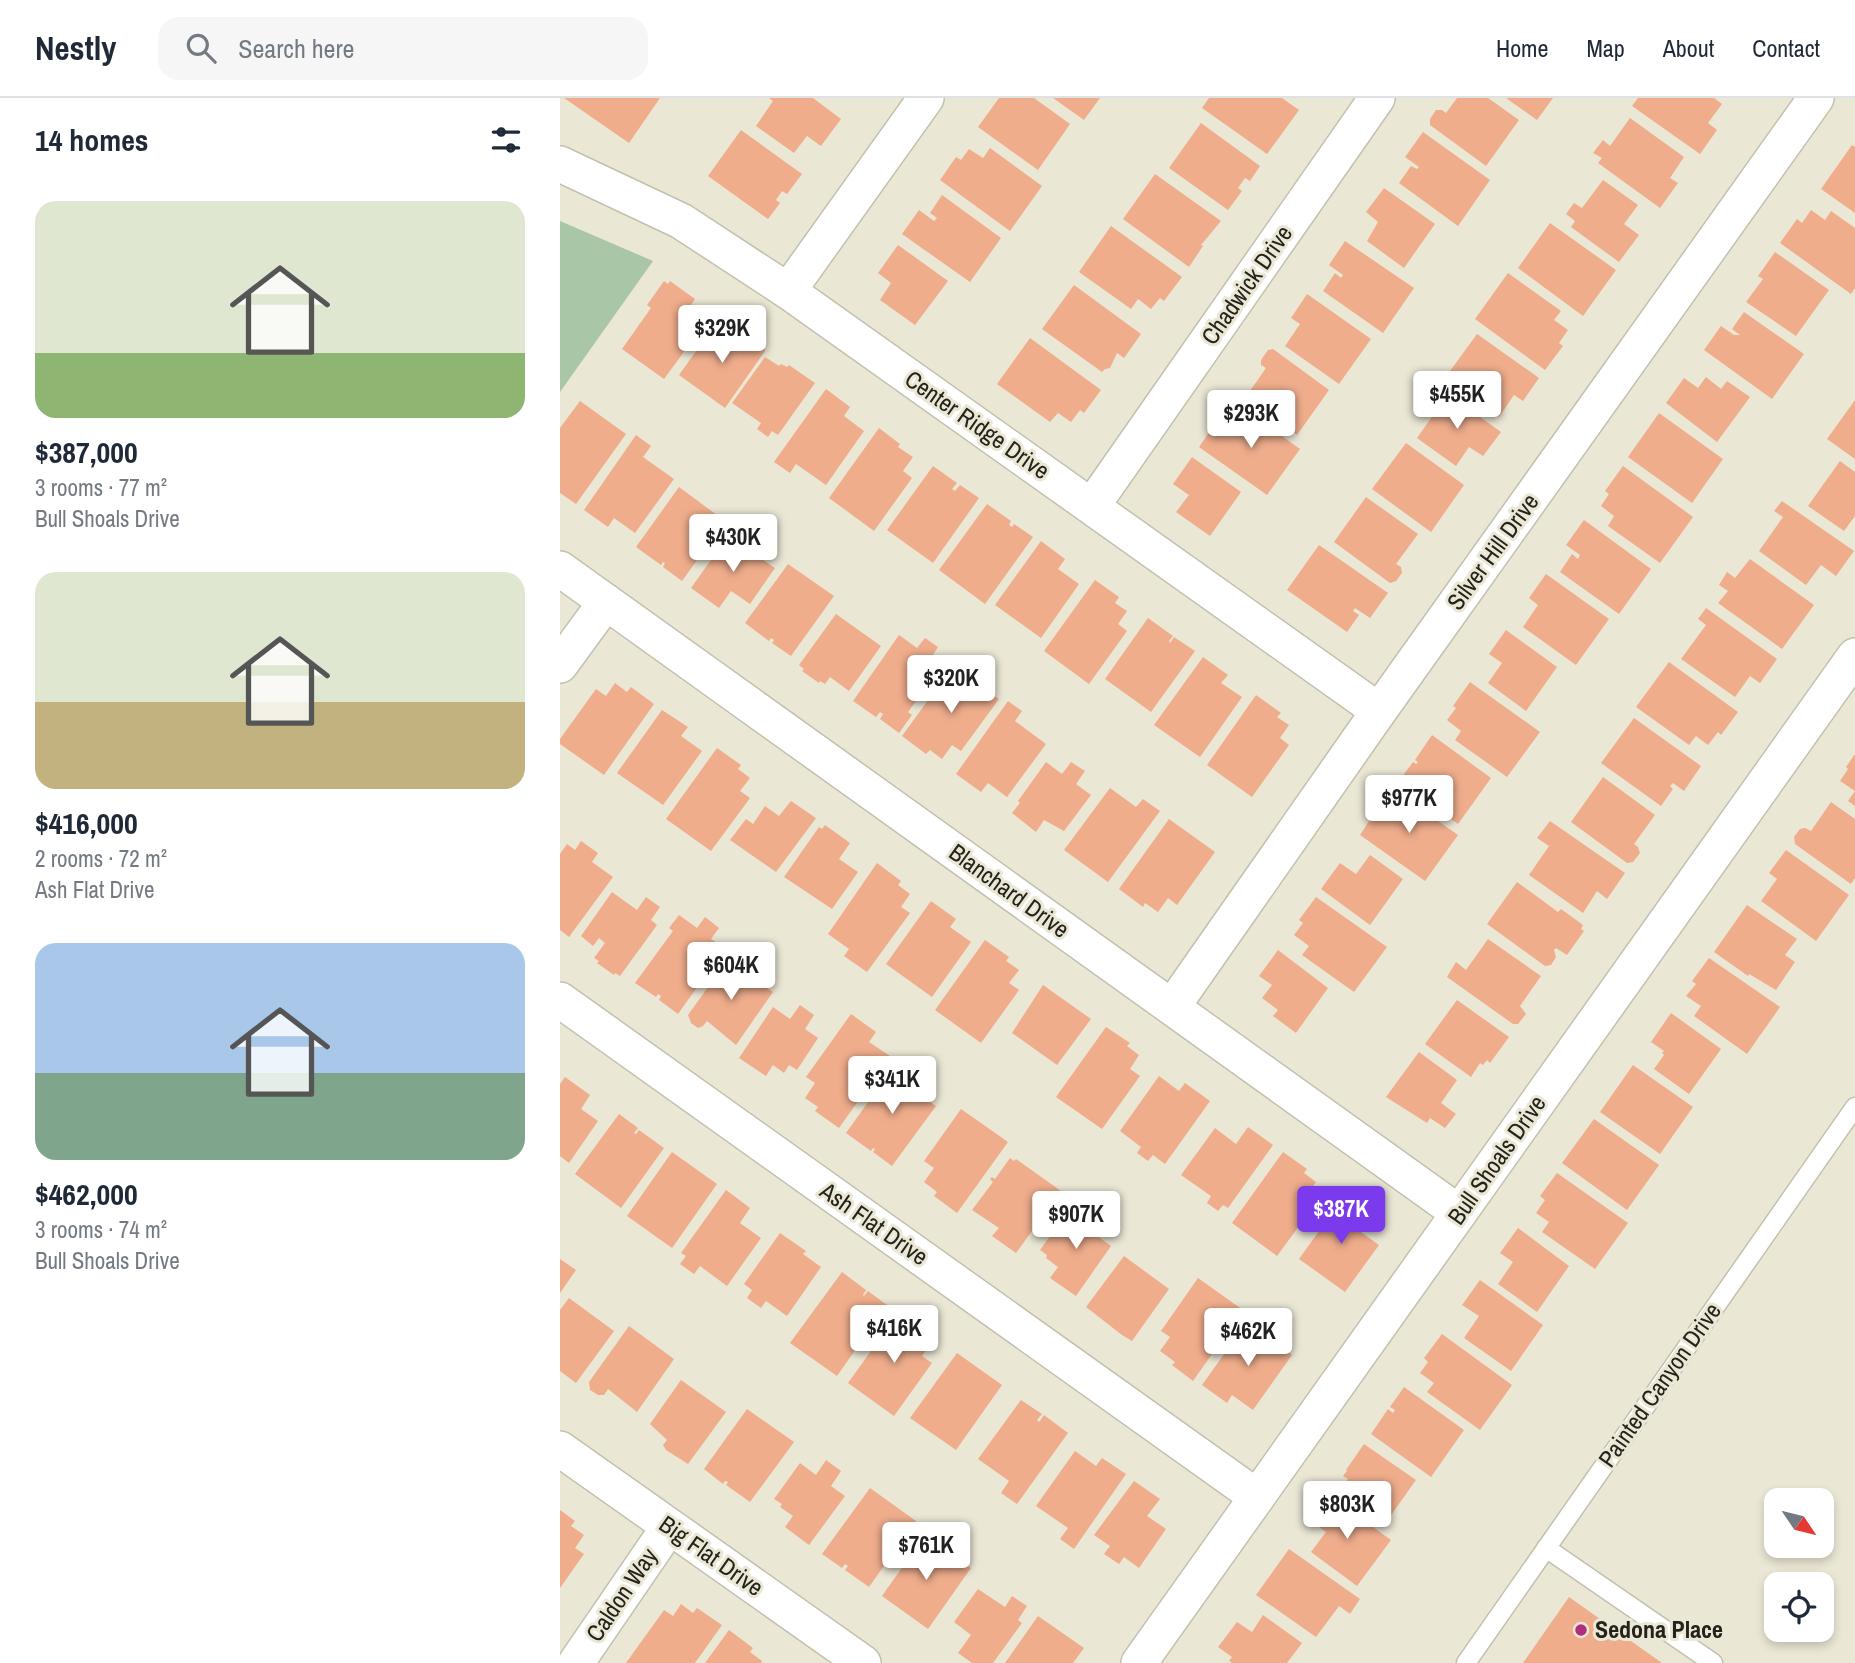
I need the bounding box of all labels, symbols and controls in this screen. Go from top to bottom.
search box [158,17,648,80]
text: Nestly [35,26,116,70]
icon: search [182,29,220,67]
text: Search here [238,31,354,66]
text: Home [1496,32,1548,64]
text: Map [1586,32,1625,64]
text: About [1663,32,1714,64]
text: Contact [1752,32,1820,64]
text: 14 homes [35,120,149,160]
icon: filters [487,121,525,159]
street label: Chadwick Drive [1193,218,1299,350]
icon: home [217,247,343,373]
pin: $329K [673,306,771,365]
text: $329K [694,312,750,343]
street label: Center Ridge Drive [899,362,1056,486]
pin: $455K [1408,372,1506,431]
text: $455K [1429,378,1485,409]
pin: $293K [1202,390,1300,450]
text: $293K [1223,397,1279,428]
text: $387,000 [35,432,138,472]
text: 3 rooms · 77 m² [35,472,167,503]
street label: Silver Hill Drive [1439,487,1545,616]
text: Bull Shoals Drive [35,503,180,534]
pin: $430K [684,514,782,574]
text: $430K [705,521,761,552]
icon: home [217,618,343,744]
pin: $320K [902,656,1000,715]
text: $320K [923,662,979,693]
pin: $977K [1360,776,1458,835]
text: $977K [1381,782,1437,813]
text: $416,000 [35,803,138,843]
street label: Blanchard Drive [943,836,1076,945]
text: 2 rooms · 72 m² [35,843,167,874]
text: Ash Flat Drive [35,874,155,905]
pin: $604K [682,942,780,1002]
text: $604K [703,949,759,980]
icon: home [217,989,343,1115]
pin: $341K [843,1056,941,1116]
text: $341K [864,1063,920,1094]
street label: Bull Shoals Drive [1440,1088,1553,1230]
text: $462,000 [35,1174,138,1214]
street label: Ash Flat Drive [814,1174,935,1272]
pin: $387K [1292,1186,1390,1246]
pin: $907K [1027,1192,1125,1251]
text: $387K [1313,1193,1369,1224]
text: $907K [1048,1198,1104,1229]
text: 3 rooms · 74 m² [35,1214,167,1245]
text: Bull Shoals Drive [35,1245,180,1276]
street label: Painted Canyon Drive [1591,1296,1728,1473]
pin: $416K [845,1306,943,1365]
pin: $462K [1199,1308,1297,1368]
text: $416K [866,1312,922,1343]
text: $462K [1220,1315,1276,1346]
pin: $803K [1298,1482,1396,1541]
text: $803K [1319,1488,1375,1519]
north arrow [1764,1488,1834,1558]
map controls [1764,1488,1834,1642]
street label: Big Flat Drive [653,1508,770,1603]
pin: $761K [877,1522,975,1582]
text: $761K [898,1529,954,1560]
street label: Caldon Way [578,1541,664,1648]
button: locate [1764,1572,1834,1642]
place label: Sedona Place [1595,1613,1723,1645]
marker: Sedona Place [1573,1622,1589,1638]

